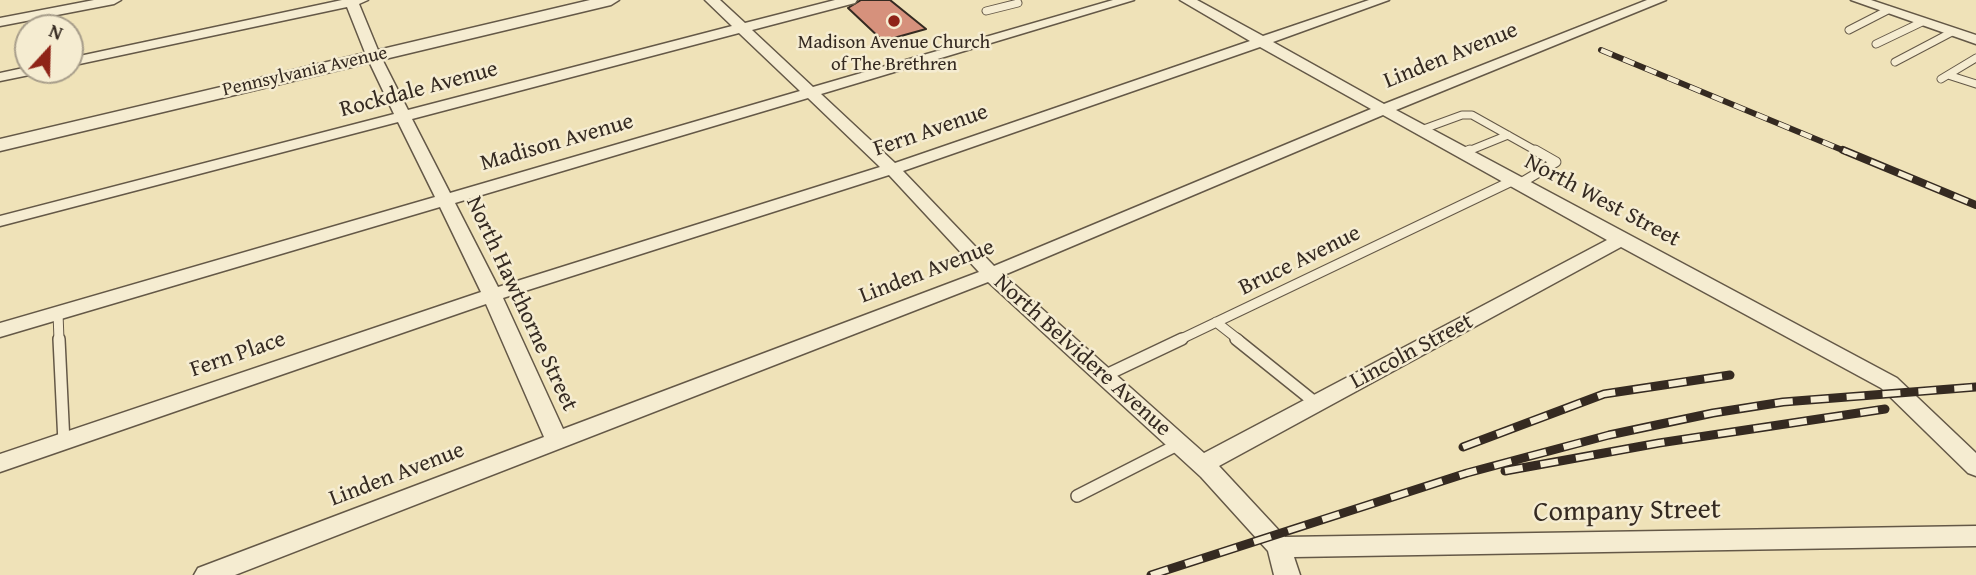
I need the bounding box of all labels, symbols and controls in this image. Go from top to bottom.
marker: Madison Avenue Church of The Brethren [886,13,902,29]
north arrow [14,14,84,84]
text: N [45,16,67,47]
street label: Linden Avenue [1380,17,1522,95]
place label: Madison Avenue Church of The Brethren [798,32,990,76]
street label: Pennsylvania Avenue [220,42,390,102]
street label: Rockdale Avenue [337,56,501,124]
street label: Fern Avenue [870,99,992,163]
street label: Madison Avenue [477,108,637,178]
street label: North West Street [1519,148,1685,254]
street label: North Hawthorne Street [459,192,583,416]
street label: Bruce Avenue [1235,220,1365,302]
street label: Linden Avenue [856,234,998,310]
street label: North Belvidere Avenue [988,269,1176,443]
street label: Lincoln Street [1346,308,1478,396]
street label: Fern Place [187,326,289,384]
street label: Linden Avenue [326,437,468,513]
street label: Company Street [1533,494,1721,530]

